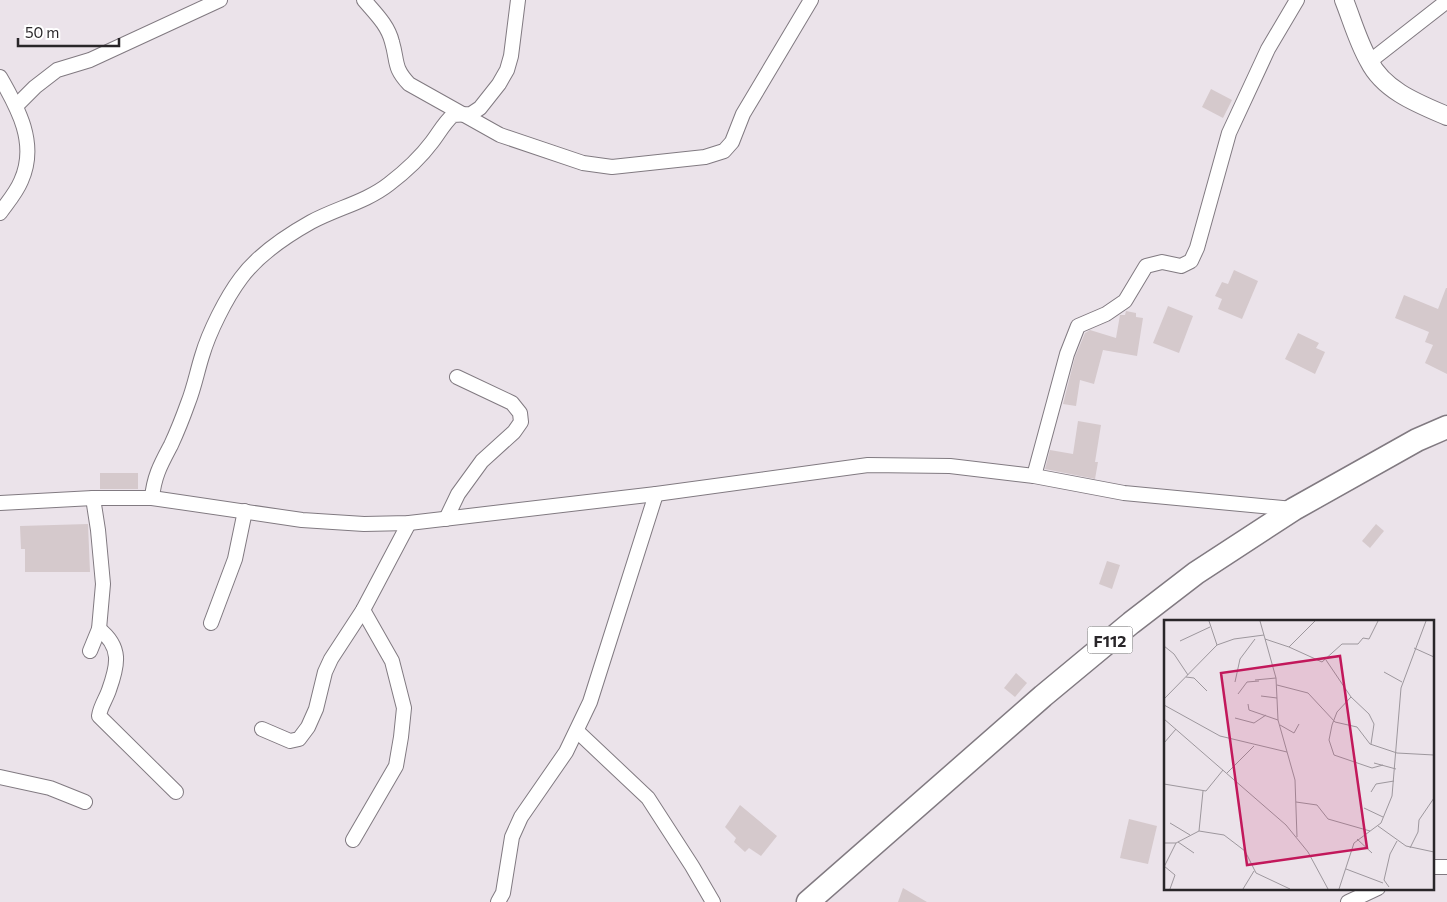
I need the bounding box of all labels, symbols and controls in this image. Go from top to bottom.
scale bar [18,15,119,47]
text: 50 m [25,23,59,41]
inset map [1164,620,1434,890]
road number: F112 [1088,626,1132,654]

